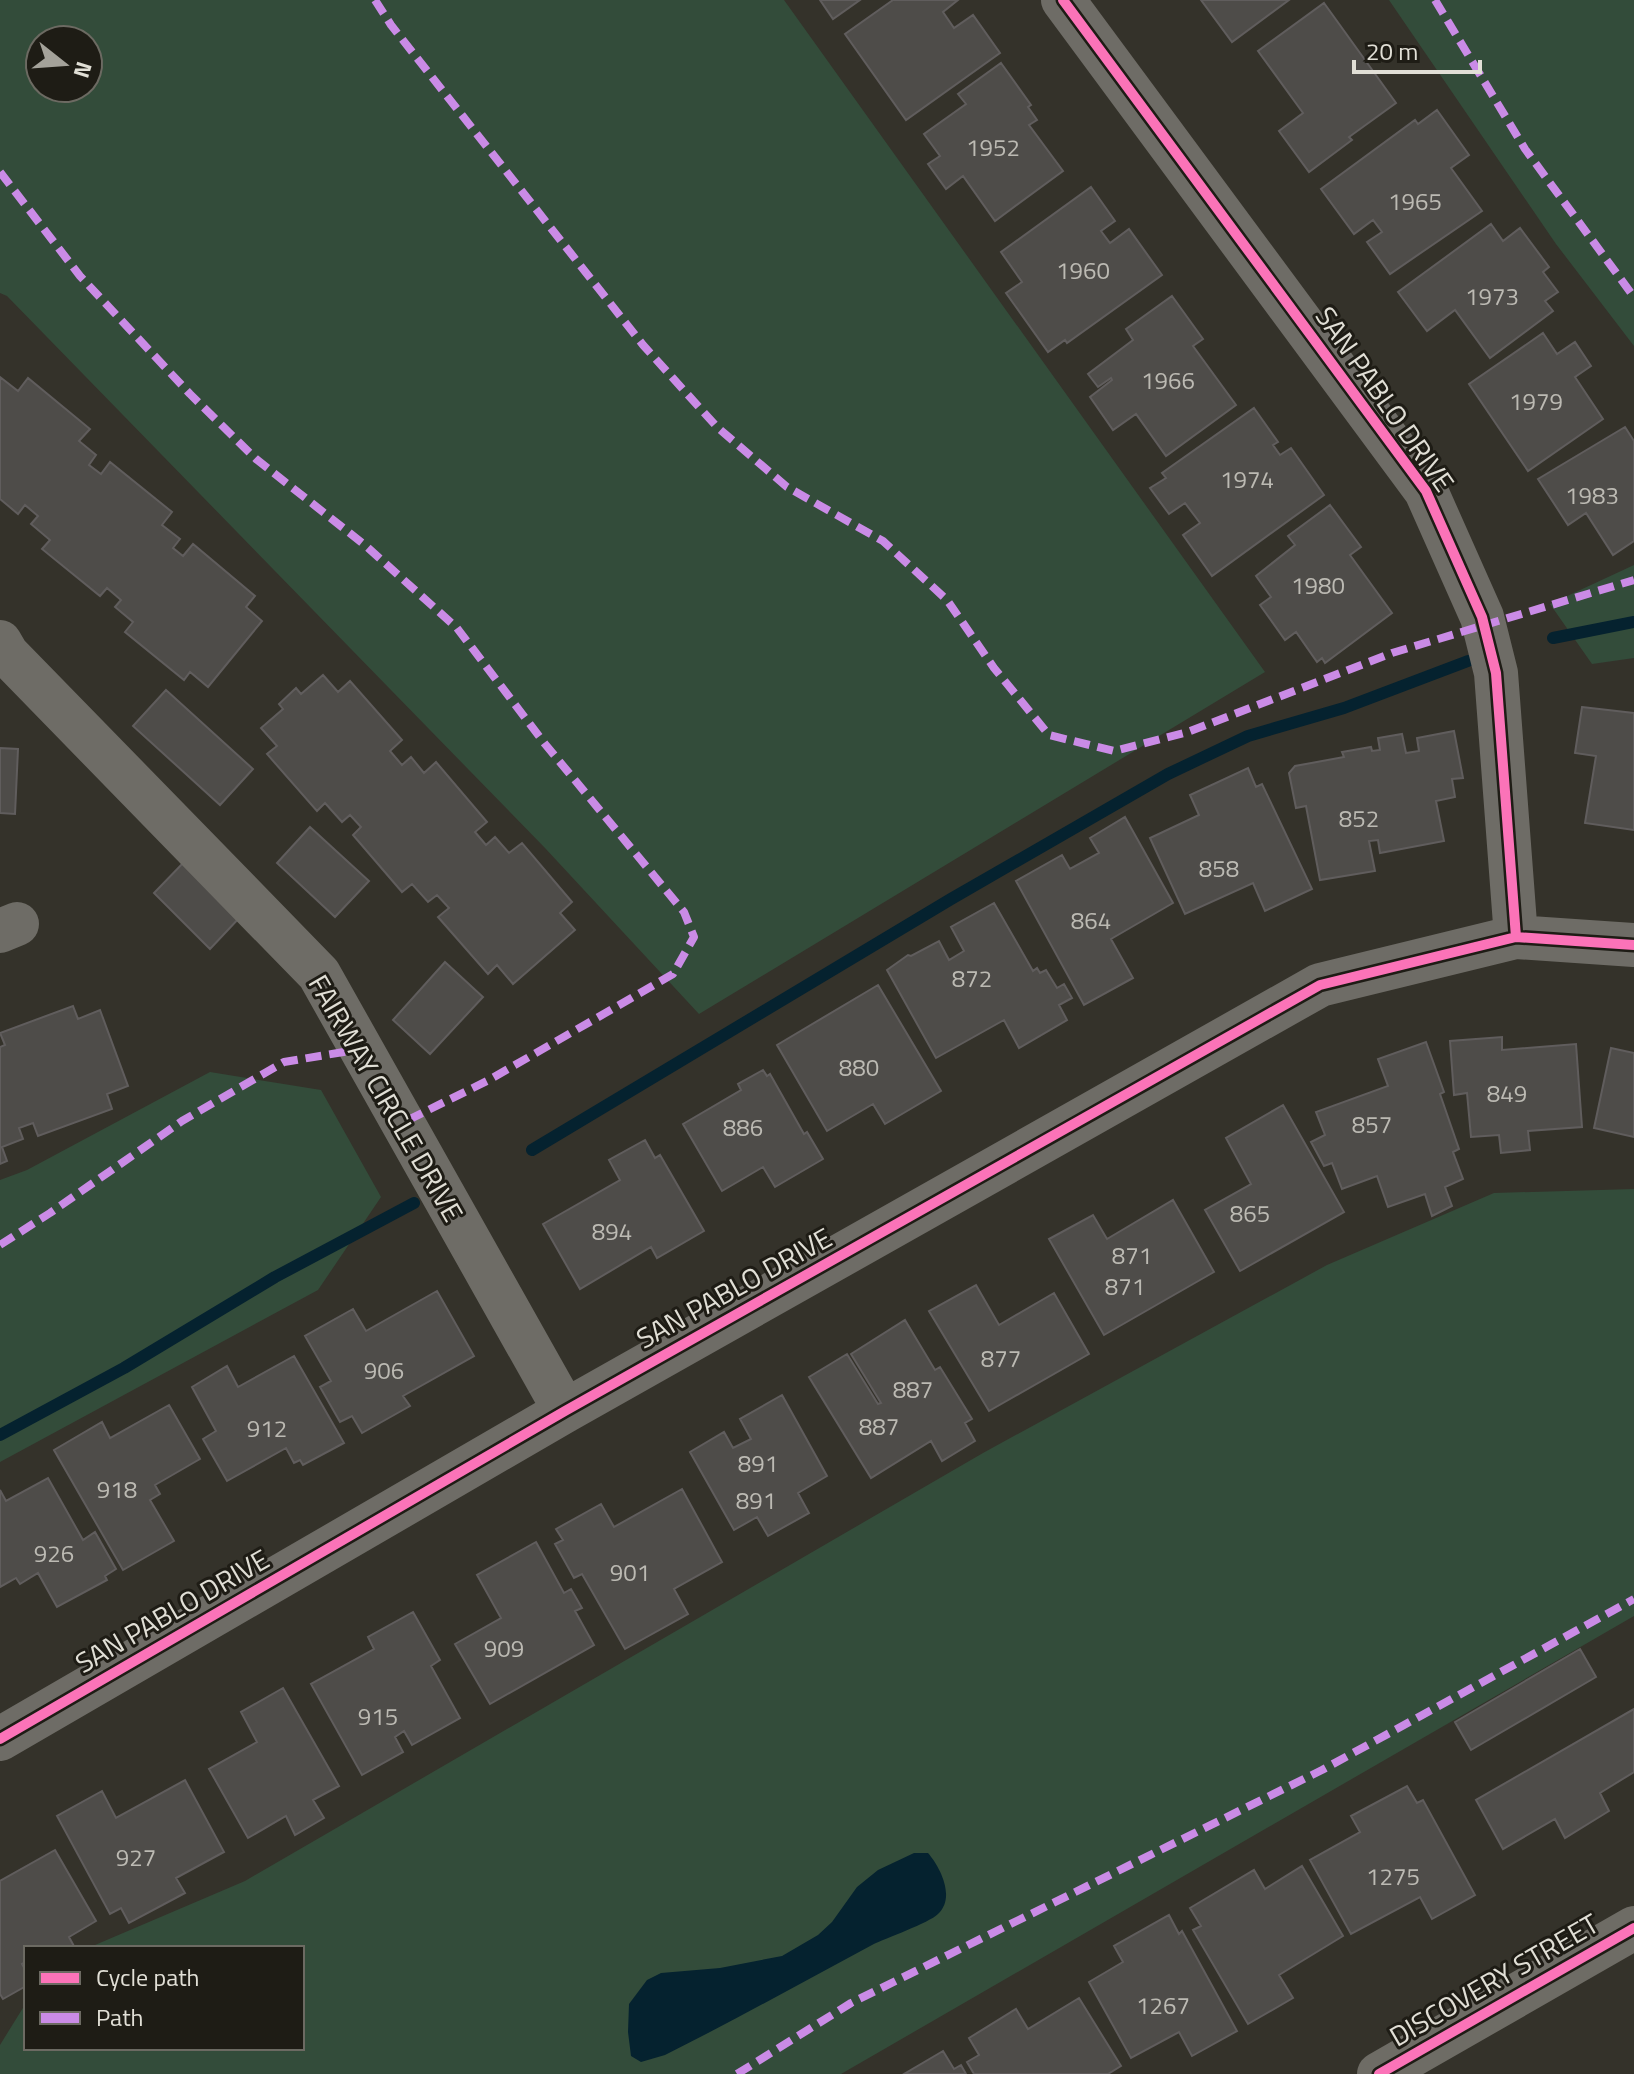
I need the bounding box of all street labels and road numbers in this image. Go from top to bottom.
street label: SAN PABLO DRIVE [1305,297,1465,500]
street label: FAIRWAY CIRCLE DRIVE [298,966,475,1229]
street label: SAN PABLO DRIVE [628,1216,839,1359]
street label: SAN PABLO DRIVE [67,1537,277,1684]
street label: DISCOVERY STREET [1381,1902,1607,2057]

